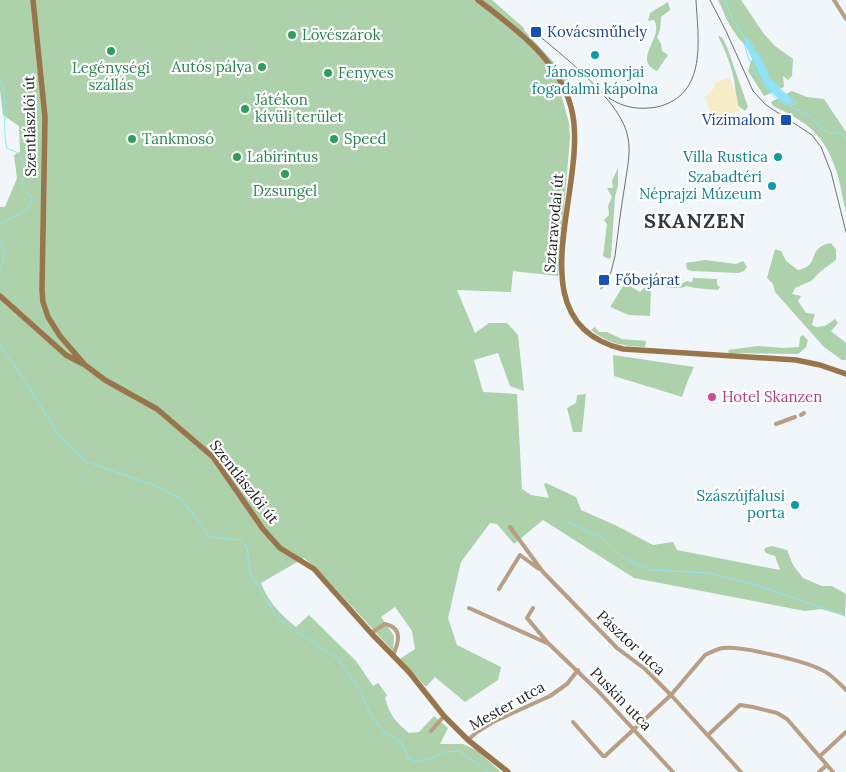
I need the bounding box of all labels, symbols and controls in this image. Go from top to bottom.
place label: Kovácsműhely [547,22,647,41]
place label: Lövészárok [302,25,381,44]
marker: Kovácsműhely [529,25,543,39]
marker: Lövészárok [286,29,298,41]
marker: Legénységi szállás [105,45,117,57]
marker: Jánossomorjai fogadalmi kápolna [589,49,601,61]
place label: Autós pálya [171,57,252,76]
place label: Legénységi szállás [72,58,150,94]
marker: Autós pálya [256,61,268,73]
place label: Jánossomorjai fogadalmi kápolna [532,62,659,98]
place label: Fenyves [338,63,394,82]
marker: Fenyves [322,67,334,79]
street label: Szentlászlói út [19,75,40,177]
place label: Játékon kívüli terület [254,90,344,126]
marker: Játékon kívüli terület [239,103,251,115]
place label: Vízimalom [701,110,775,129]
marker: Vízimalom [779,113,793,127]
place label: Tankmosó [142,129,214,148]
place label: Speed [344,129,386,148]
marker: Tankmosó [126,133,138,145]
marker: Speed [328,133,340,145]
place label: Labirintus [247,147,318,166]
place label: Villa Rustica [682,147,768,166]
marker: Labirintus [231,151,243,163]
marker: Villa Rustica [772,151,784,163]
place label: Szabadtéri Néprajzi Múzeum [639,167,762,203]
marker: Dzsungel [279,168,291,180]
street label: Sztaravodai út [540,172,567,273]
marker: Szabadtéri Néprajzi Múzeum [766,180,778,192]
place label: Dzsungel [253,181,317,200]
district label: SKANZEN [644,208,746,233]
place label: Főbejárat [615,270,680,289]
marker: Főbejárat [597,273,611,287]
place label: Hotel Skanzen [722,387,822,406]
marker: Hotel Skanzen [706,391,718,403]
street label: Szentlászlói út [206,436,283,528]
place label: Szászújfalusi porta [697,486,785,522]
marker: Szászújfalusi porta [789,499,801,511]
street label: Pásztor utca [593,606,670,679]
street label: Puskin utca [586,663,656,734]
street label: Mester utca [466,677,548,734]

